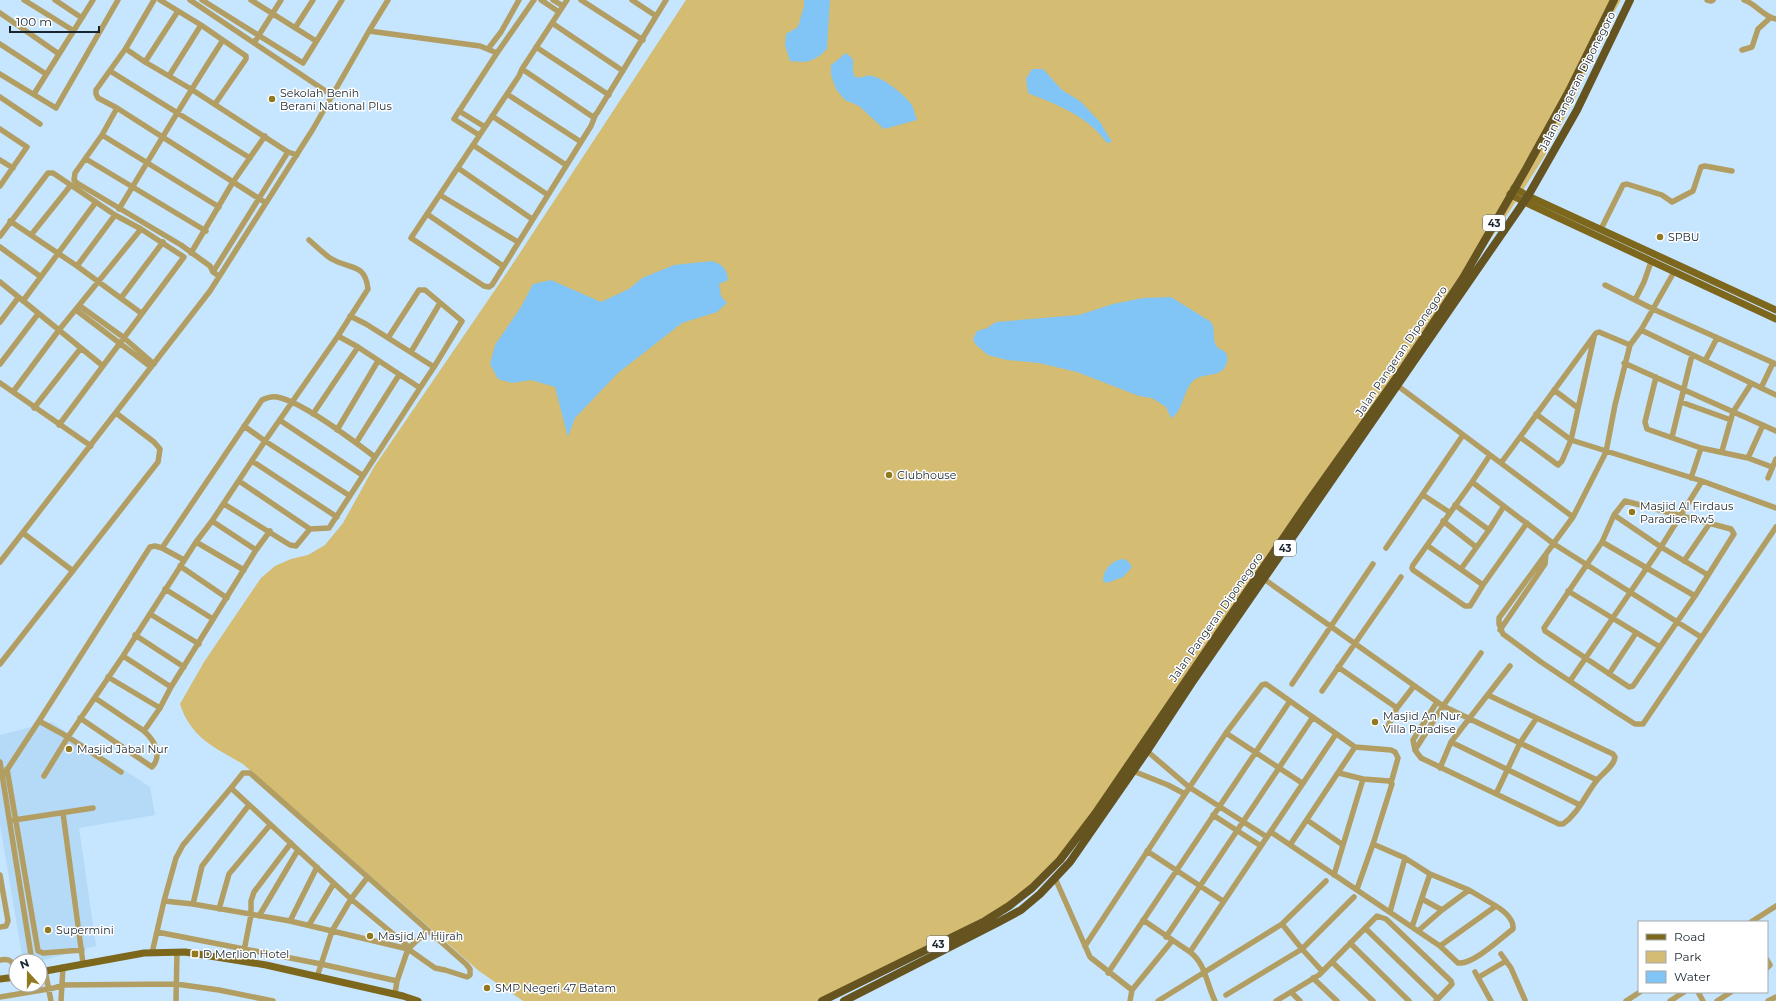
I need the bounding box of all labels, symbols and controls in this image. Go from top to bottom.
scale bar [10,8,99,34]
street label: Jalan Pangeran Diponegoro [1535,9,1618,154]
text: 100 m [16,14,52,29]
place label: Sekolah Benih Berani National Plus [280,86,392,113]
marker: Sekolah Benih Berani National Plus [267,94,277,104]
road number: 43 [1483,215,1505,231]
place label: SPBU [1668,230,1700,244]
marker: SPBU [1655,232,1665,242]
street label: Jalan Pangeran Diponegoro [1351,283,1450,420]
place label: Clubhouse [897,468,957,482]
marker: Clubhouse [884,470,894,480]
place label: Masjid Al Firdaus Paradise Rw5 [1640,499,1734,526]
marker: Masjid Al Firdaus Paradise Rw5 [1627,507,1637,517]
road number: 43 [1274,540,1296,556]
street label: Jalan Pangeran Diponegoro [1165,550,1266,685]
place label: Masjid An Nur Villa Paradise [1383,709,1461,736]
marker: Masjid An Nur Villa Paradise [1370,717,1380,727]
place label: Masjid Jabal Nur [77,742,168,756]
marker: Masjid Jabal Nur [64,744,74,754]
legend [1638,921,1768,993]
place label: Supermini [56,923,114,937]
marker: Supermini [43,925,53,935]
place label: Masjid Al Hijrah [378,929,463,943]
text: Road [1674,929,1705,944]
marker: Masjid Al Hijrah [365,931,375,941]
road number: 43 [927,936,949,952]
place label: D Merlion Hotel [203,947,289,961]
marker: D Merlion Hotel [190,949,200,959]
text: Park [1674,949,1702,964]
north arrow [8,953,48,993]
text: N [18,956,31,972]
text: Water [1674,969,1711,984]
place label: SMP Negeri 47 Batam [495,981,616,995]
marker: SMP Negeri 47 Batam [482,983,492,993]

